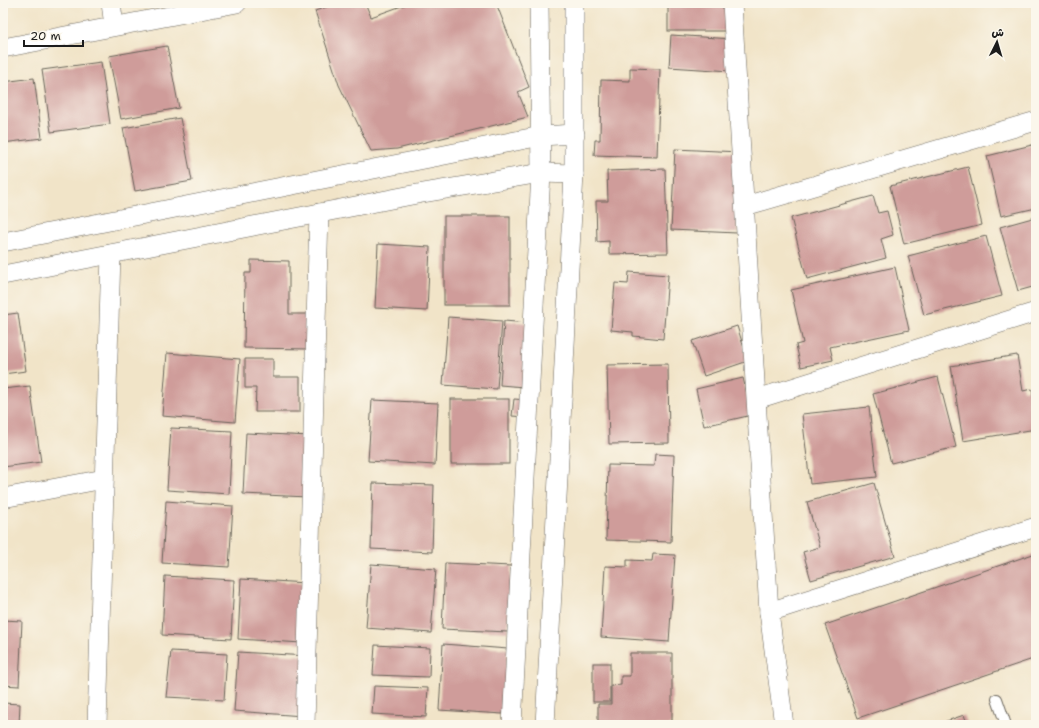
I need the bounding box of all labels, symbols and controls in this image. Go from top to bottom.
scale bar [24,22,83,48]
north arrow [977,22,1017,62]
text: ش [991,25,1005,41]
text: 20 m [30,28,61,44]

